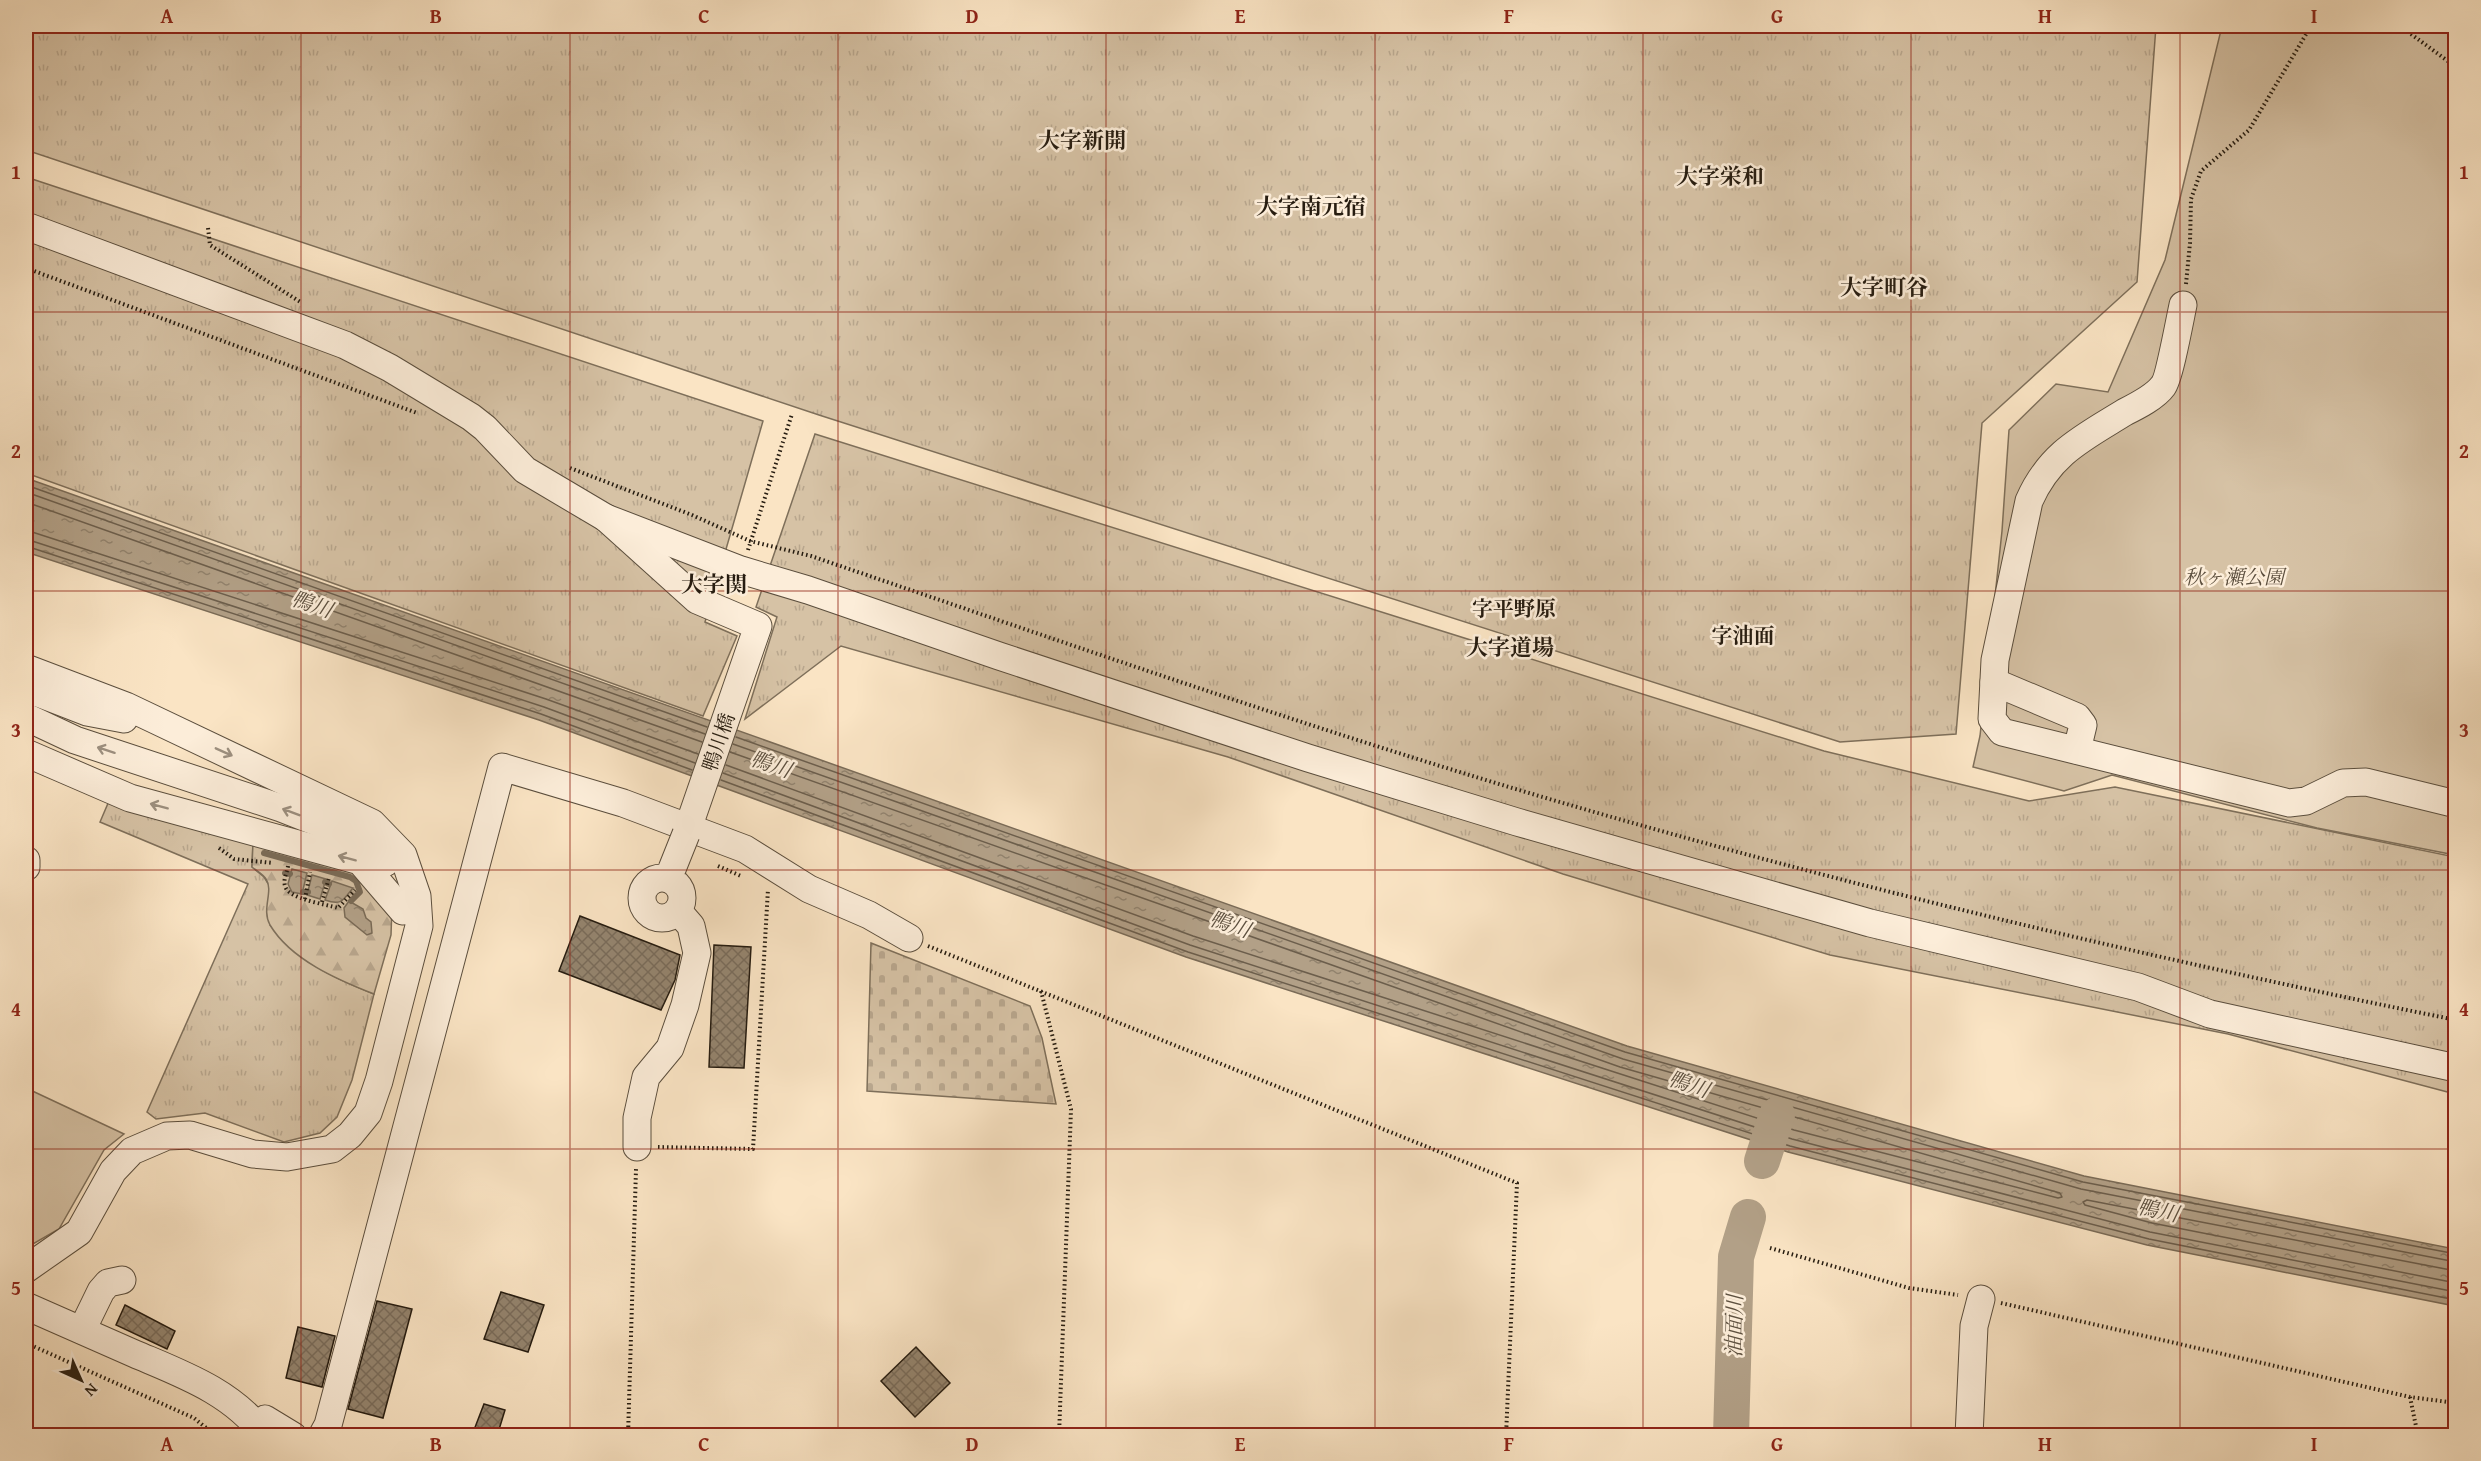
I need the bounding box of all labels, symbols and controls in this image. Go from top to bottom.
text: A [161,1,174,30]
text: B [430,1,442,30]
text: C [698,1,710,30]
text: D [965,1,979,30]
text: E [1235,1,1246,30]
text: F [1504,1,1514,30]
text: G [1771,1,1783,30]
text: H [2038,1,2052,30]
text: I [2311,1,2317,30]
district label: 大字新開 [1038,124,1126,156]
text: 1 [11,157,21,186]
text: 1 [2459,157,2469,186]
district label: 大字栄和 [1676,160,1764,192]
district label: 大字南元宿 [1256,190,1366,222]
district label: 大字町谷 [1840,271,1928,303]
text: 2 [11,436,21,465]
text: 2 [2459,436,2469,465]
park label: 秋ヶ瀬公園 [2184,562,2287,591]
district label: 大字関 [681,568,747,600]
water label: 鴨川 [287,583,339,626]
district label: 字平野原 [1472,593,1556,624]
district label: 字油面 [1712,620,1775,651]
district label: 大字道場 [1466,631,1554,663]
street label: 鴨川橋 [695,709,741,775]
text: 3 [11,715,21,744]
text: 3 [2459,715,2469,744]
water label: 鴨川 [746,743,798,786]
one-way arrow [97,744,116,755]
one-way arrow [214,747,233,758]
one-way arrow [150,800,169,811]
one-way arrow [282,805,301,816]
one-way arrow [338,851,357,863]
water label: 鴨川 [1205,903,1257,946]
text: 4 [11,994,21,1023]
text: 4 [2459,994,2469,1023]
water label: 鴨川 [1664,1063,1716,1106]
water label: 鴨川 [2134,1190,2184,1230]
text: 5 [11,1273,21,1302]
text: 5 [2459,1273,2469,1302]
water label: 油面川 [1718,1292,1750,1358]
north arrow [51,1350,111,1410]
text: N [79,1378,104,1403]
text: A [161,1429,174,1458]
text: B [430,1429,442,1458]
text: C [698,1429,710,1458]
text: D [965,1429,979,1458]
text: E [1235,1429,1246,1458]
text: F [1504,1429,1514,1458]
text: G [1771,1429,1783,1458]
text: H [2038,1429,2052,1458]
text: I [2311,1429,2317,1458]

